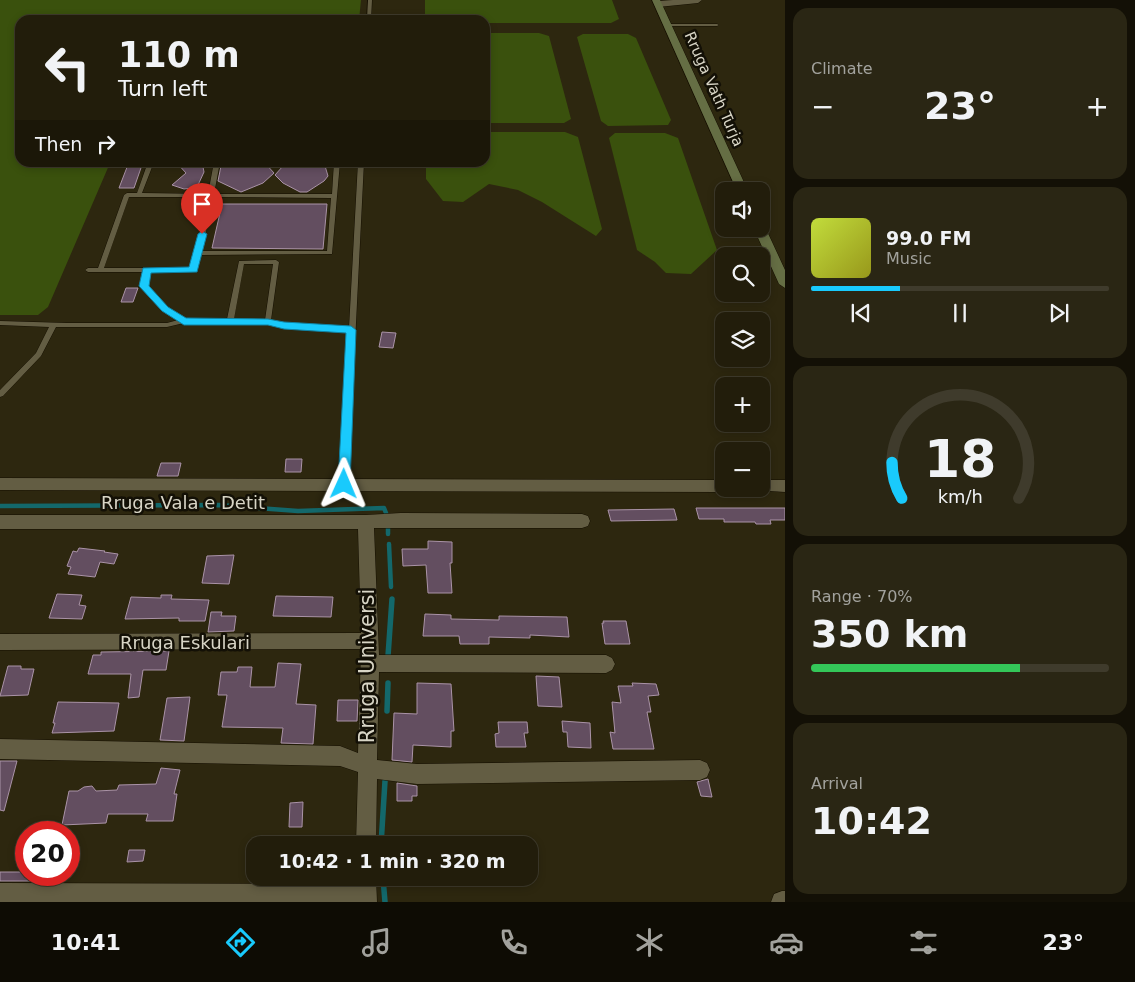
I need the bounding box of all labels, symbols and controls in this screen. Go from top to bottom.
street label: Rruga Vath Turja [681,29,747,149]
icon: left [35,35,100,100]
text: 110 m [118,35,240,75]
text: Climate [811,59,873,78]
text: Turn left [118,76,207,101]
text: 23° [924,84,996,128]
text: − [811,90,834,123]
text: + [1086,90,1109,123]
icon: right [92,130,120,158]
text: Then [35,133,82,155]
map controls [715,182,770,497]
button: sound [715,182,770,237]
pin [181,183,223,234]
icon: arrive [188,190,216,218]
text: 99.0 FM [886,227,971,249]
button: search [715,247,770,302]
text: Music [886,249,932,268]
icon: previous [847,299,875,327]
icon: pause [946,299,974,327]
icon: next [1045,299,1073,327]
button: layers [715,312,770,367]
button: + [715,377,770,432]
text: 18 [924,429,996,489]
button: − [715,442,770,497]
position arrow [317,457,369,509]
text: km/h [937,486,983,507]
street label: Rruga Vala e Detit [101,492,265,513]
text: Range · 70% [811,587,913,606]
street label: Rruga Universi [355,589,379,743]
text: 350 km [811,612,968,656]
street label: Rruga Eskulari [120,632,250,653]
text: Arrival [811,774,863,793]
text: 10:42 [811,799,932,843]
speed limit sign: 20 [15,821,80,886]
text: 10:42 · 1 min · 320 m [278,850,506,872]
icon: directions [223,925,258,960]
icon: music [359,925,394,960]
icon: phone [496,925,531,960]
icon: climate [632,925,667,960]
icon: car [769,925,804,960]
icon: filters [906,925,941,960]
text: 10:41 [51,930,121,955]
text: 23° [1042,930,1084,955]

